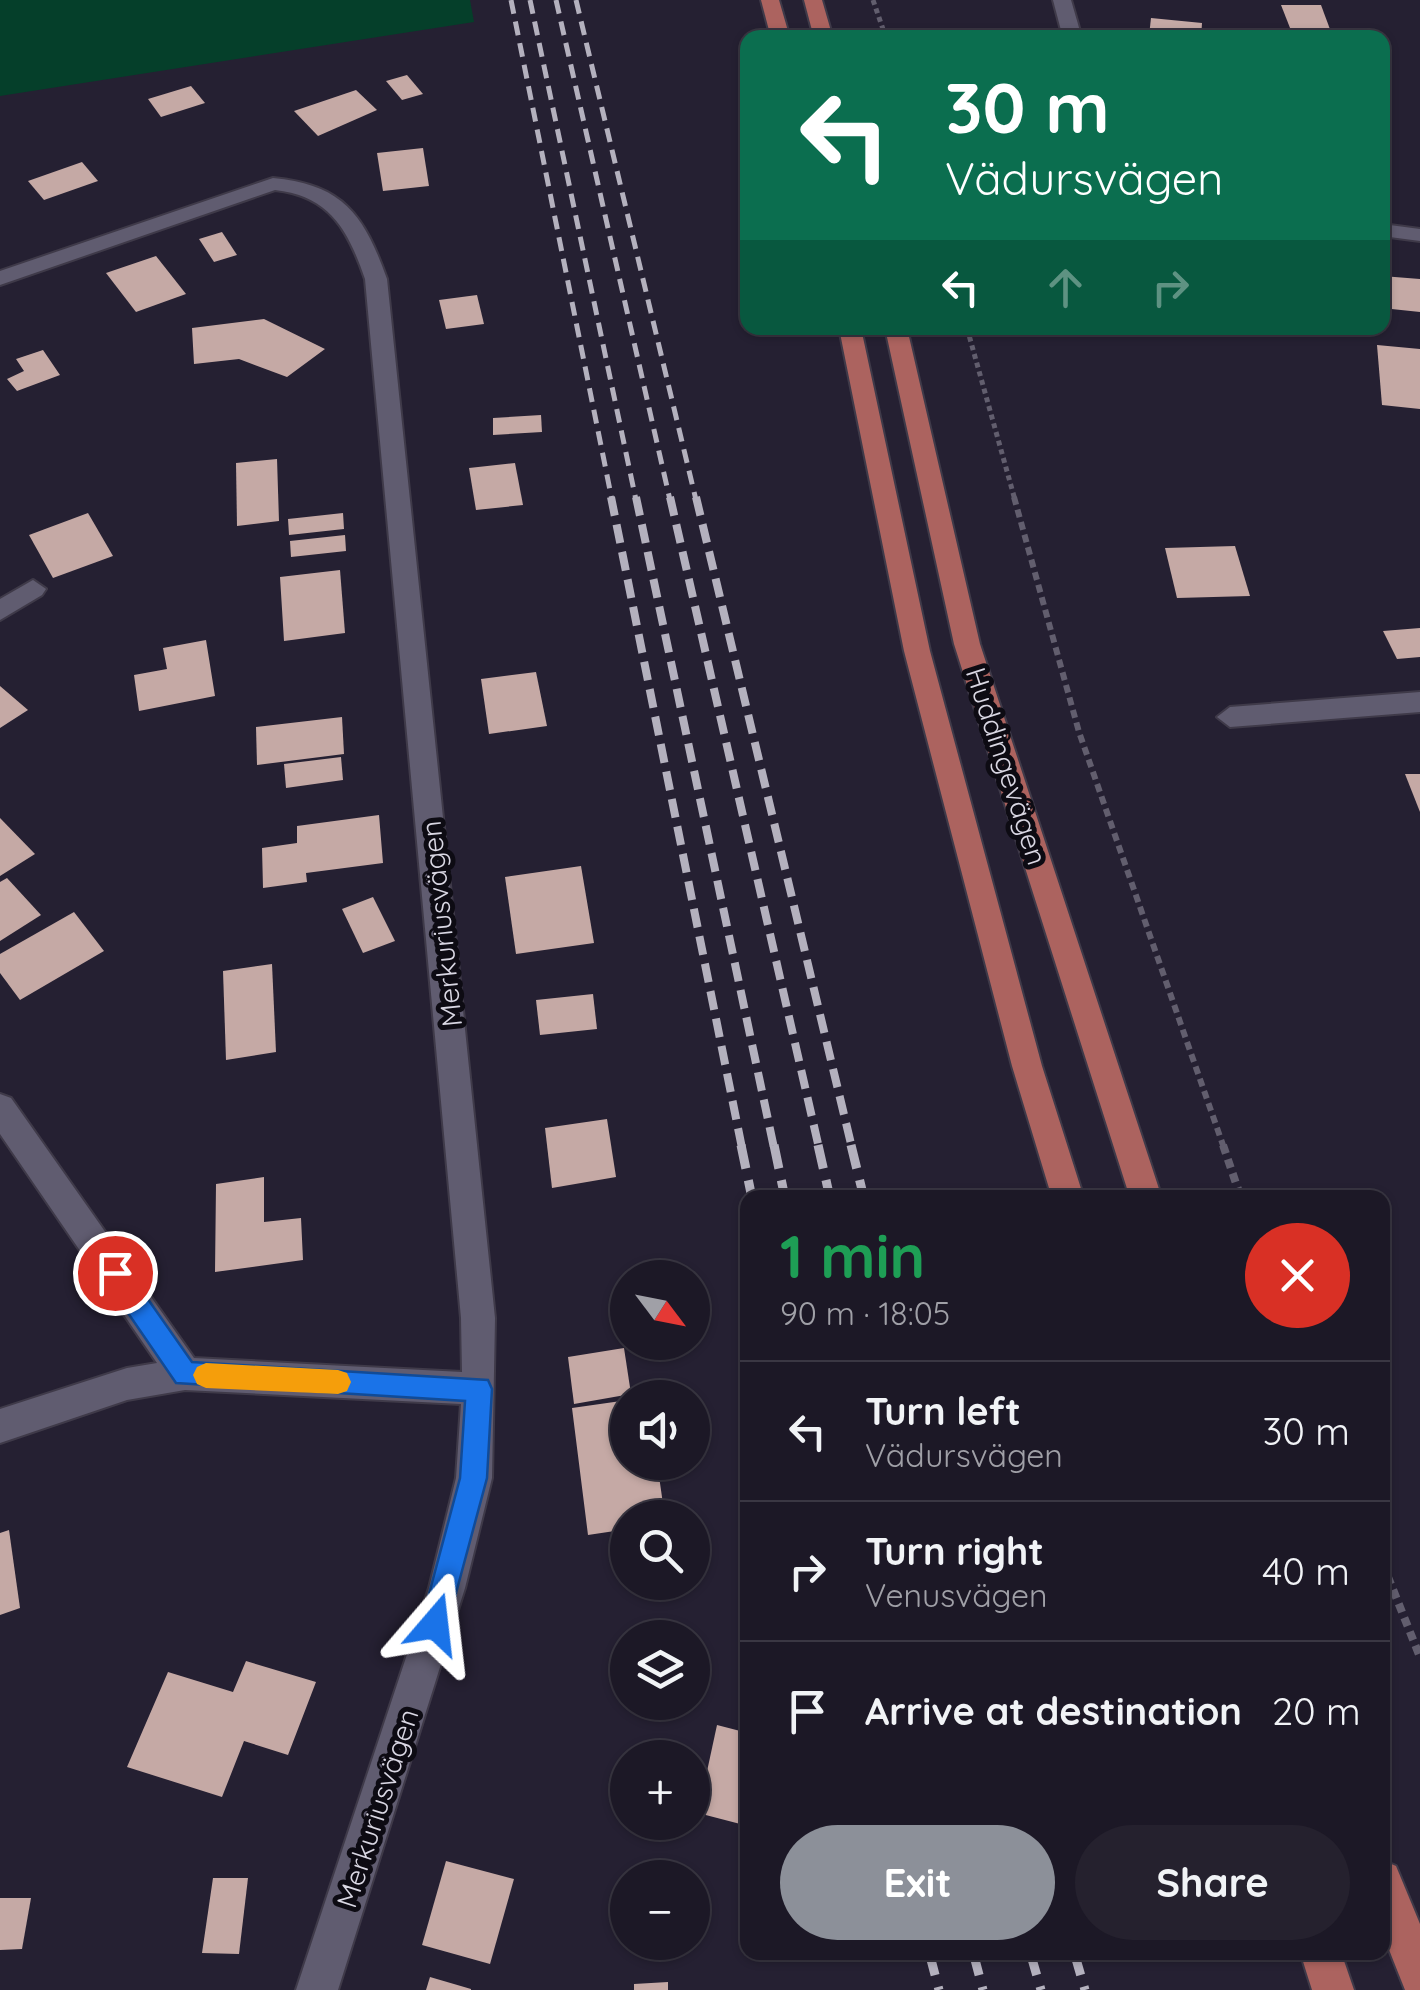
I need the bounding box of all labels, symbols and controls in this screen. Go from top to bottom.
text: 30 m [945,63,1110,151]
icon: left [780,70,910,200]
text: Vädursvägen [945,150,1223,206]
icon: left [933,260,988,315]
icon: ahead [1038,260,1093,315]
icon: right [1143,260,1198,315]
street label: Huddingevägen [959,663,1055,869]
street label: Merkuriusvägen [413,819,469,1029]
text: 1 min [780,1218,925,1293]
button: close [1245,1223,1350,1328]
pin [73,1231,158,1316]
icon: arrive [88,1246,143,1301]
north arrow [610,1260,710,1360]
map controls [610,1260,710,1960]
text: 90 m · 18:05 [780,1293,950,1333]
button: sound [610,1380,710,1480]
text: Turn left [865,1387,1021,1435]
icon: left [780,1404,835,1459]
text: 30 m [1262,1407,1350,1455]
text: Vädursvägen [865,1435,1063,1475]
button: search [610,1500,710,1600]
text: Turn right [865,1527,1044,1575]
icon: right [780,1544,835,1599]
text: 40 m [1262,1547,1350,1595]
position arrow [383,1572,487,1676]
text: Venusvägen [865,1575,1048,1615]
button: layers [610,1620,710,1720]
icon: arrive [780,1684,835,1739]
text: Arrive at destination [865,1687,1242,1735]
text: 20 m [1272,1687,1361,1735]
street label: Merkuriusvägen [328,1704,426,1912]
button: + [610,1740,710,1840]
button: Exit [780,1825,1055,1940]
button: Share [1075,1825,1350,1940]
button: − [610,1860,710,1960]

